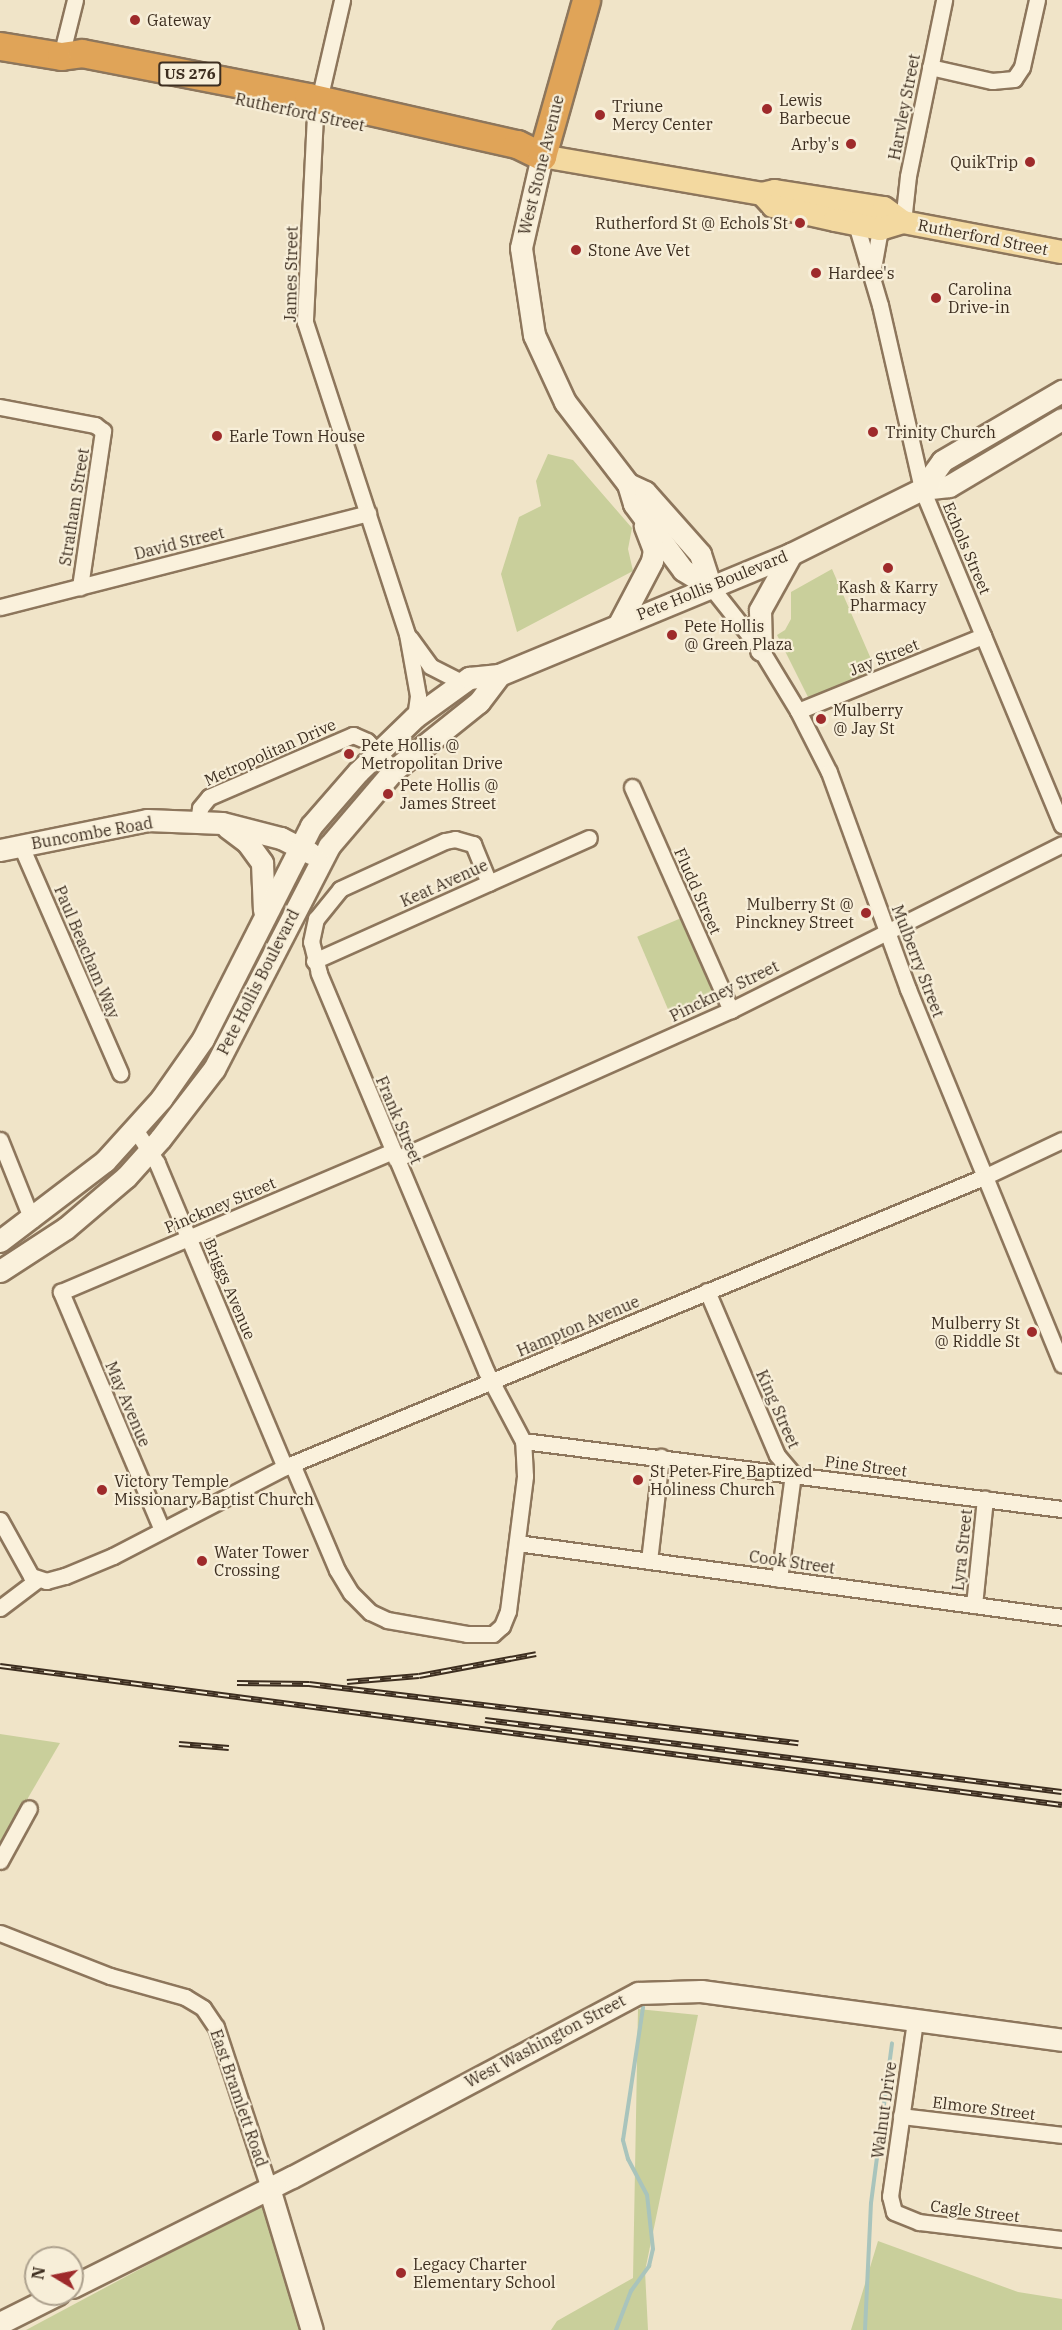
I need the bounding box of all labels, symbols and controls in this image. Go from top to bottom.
place label: Gateway [147,10,211,30]
marker: Gateway [128,13,142,27]
street label: Harvley Street [884,52,924,162]
road number: US 276 [157,62,223,86]
street label: Rutherford Street [233,89,367,135]
place label: Lewis Barbecue [779,90,851,128]
street label: West Stone Avenue [514,93,568,237]
place label: Triune Mercy Center [612,96,712,134]
marker: Lewis Barbecue [760,102,774,116]
marker: Triune Mercy Center [593,108,607,122]
place label: Arby's [791,134,839,154]
marker: Arby's [844,137,858,151]
place label: QuikTrip [950,152,1018,172]
marker: QuikTrip [1023,155,1037,169]
place label: Rutherford St @ Echols St [595,213,788,233]
street label: Rutherford Street [916,215,1050,259]
marker: Rutherford St @ Echols St [793,216,807,230]
street label: James Street [281,226,301,322]
place label: Stone Ave Vet [588,240,690,260]
marker: Stone Ave Vet [569,243,583,257]
place label: Hardee's [828,263,895,283]
marker: Hardee's [809,266,823,280]
place label: Carolina Drive-in [948,279,1012,317]
marker: Carolina Drive-in [929,291,943,305]
place label: Trinity Church [885,422,996,442]
marker: Trinity Church [866,425,880,439]
place label: Earle Town House [229,426,365,446]
marker: Earle Town House [210,429,224,443]
street label: Stratham Street [55,447,93,567]
street label: Echols Street [939,499,995,597]
street label: David Street [132,523,226,563]
street label: Pete Hollis Boulevard [634,546,790,624]
marker: Kash & Karry Pharmacy [881,561,895,575]
place label: Kash & Karry Pharmacy [838,577,938,615]
place label: Pete Hollis @ Green Plaza [684,616,793,654]
marker: Pete Hollis @ Green Plaza [665,628,679,642]
street label: Jay Street [847,634,921,680]
place label: Mulberry @ Jay St [833,700,903,738]
marker: Mulberry @ Jay St [814,712,828,726]
street label: Metropolitan Drive [201,714,339,790]
place label: Pete Hollis @ Metropolitan Drive [361,735,503,773]
marker: Pete Hollis @ Metropolitan Drive [342,747,356,761]
place label: Pete Hollis @ James Street [400,775,499,813]
marker: Pete Hollis @ James Street [381,787,395,801]
street label: Buncombe Road [30,813,154,853]
street label: Fludd Street [670,845,726,937]
street label: Keat Avenue [397,855,491,911]
street label: Paul Beacham Way [50,883,124,1021]
place label: Mulberry St @ Pinckney Street [735,894,854,932]
street label: Mulberry Street [888,902,948,1020]
street label: Pete Hollis Boulevard [213,906,303,1058]
marker: Mulberry St @ Pinckney Street [859,906,873,920]
street label: Pinckney Street [666,956,782,1026]
street label: Frank Street [372,1073,426,1167]
street label: Pinckney Street [162,1173,278,1237]
street label: Briggs Avenue [200,1236,260,1342]
street label: Hampton Avenue [514,1292,642,1360]
place label: Mulberry St @ Riddle St [931,1313,1020,1351]
marker: Mulberry St @ Riddle St [1025,1325,1039,1339]
street label: May Avenue [101,1358,155,1450]
street label: King Street [752,1367,804,1451]
street label: Pine Street [824,1451,908,1481]
place label: St Peter Fire Baptized Holiness Church [650,1461,812,1499]
place label: Victory Temple Missionary Baptist Church [114,1471,314,1509]
marker: St Peter Fire Baptized Holiness Church [631,1473,645,1487]
marker: Victory Temple Missionary Baptist Church [95,1483,109,1497]
street label: Lyra Street [948,1508,976,1592]
place label: Water Tower Crossing [214,1542,309,1580]
street label: Cook Street [748,1546,836,1578]
marker: Water Tower Crossing [195,1554,209,1568]
street label: West Washington Street [461,1991,629,2091]
street label: East Bramlett Road [206,2027,272,2169]
street label: Walnut Drive [868,2060,900,2160]
street label: Elmore Street [931,2092,1037,2124]
street label: Cagle Street [929,2196,1021,2226]
north arrow [24,2246,84,2306]
place label: Legacy Charter Elementary School [413,2254,556,2292]
text: N [27,2265,49,2281]
marker: Legacy Charter Elementary School [394,2266,408,2280]

